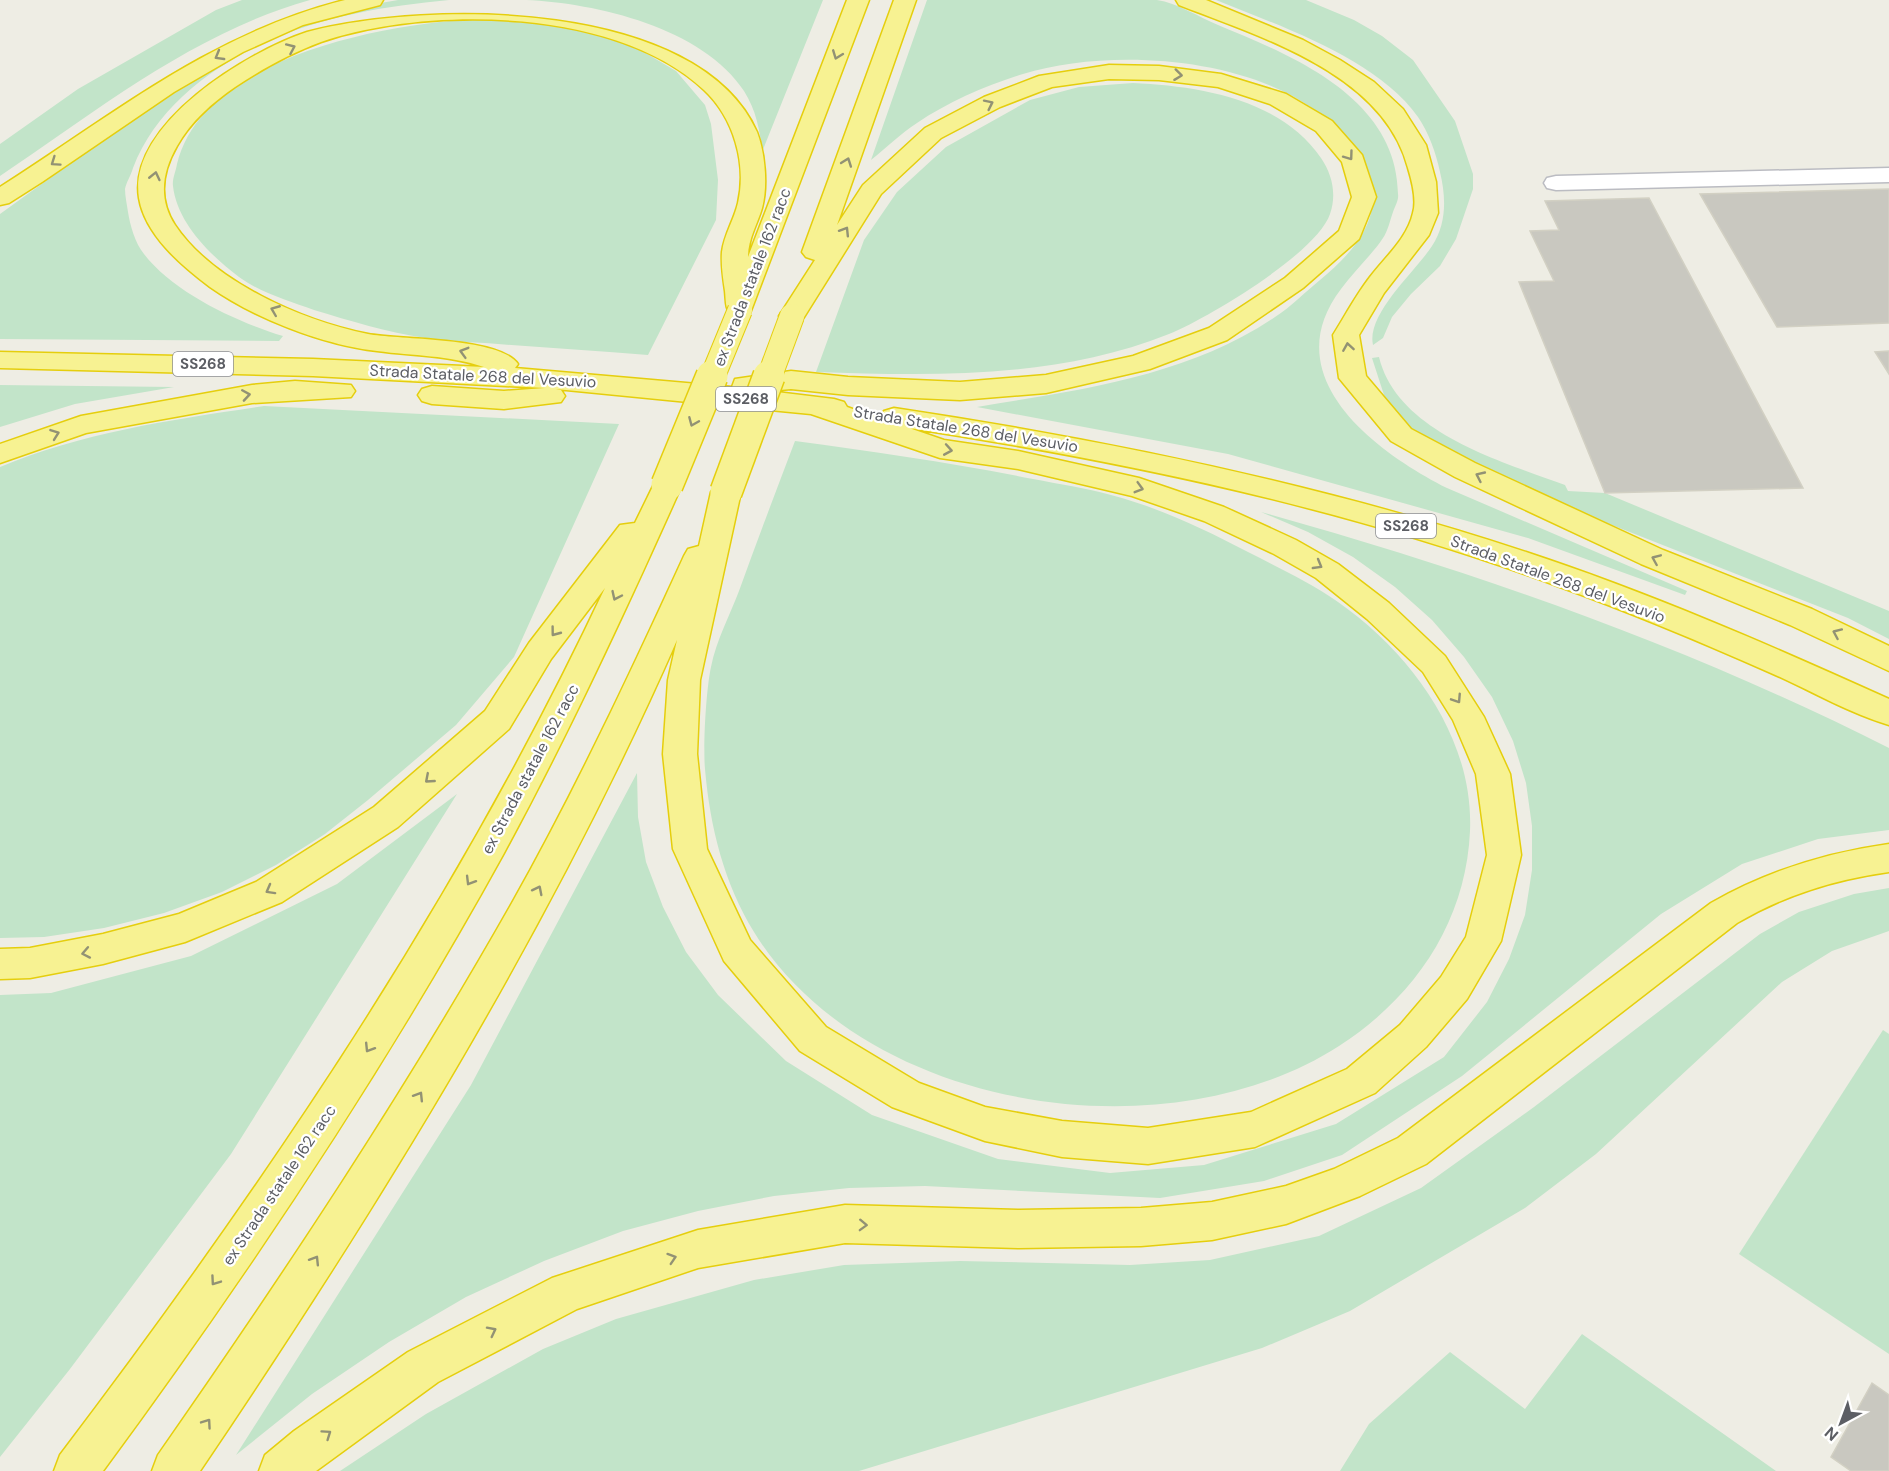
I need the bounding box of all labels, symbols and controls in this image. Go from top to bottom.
one-way arrow [284,43,295,55]
one-way arrow [215,49,225,60]
one-way arrow [832,49,845,59]
one-way arrow [1174,69,1183,81]
one-way arrow [982,100,993,111]
one-way arrow [1342,149,1353,160]
one-way arrow [51,155,62,166]
one-way arrow [839,157,852,168]
one-way arrow [147,171,160,181]
street label: ex Strada statale 162 racc [708,185,796,369]
one-way arrow [837,227,849,237]
one-way arrow [270,305,281,317]
one-way arrow [1342,342,1355,352]
one-way arrow [459,347,470,359]
road number: SS268 [173,352,233,376]
street label: Strada Statale 268 del Vesuvio [369,360,597,392]
road number: SS268 [716,387,776,411]
one-way arrow [241,390,250,402]
street label: Strada Statale 268 del Vesuvio [852,401,1080,457]
one-way arrow [688,416,700,427]
one-way arrow [49,429,60,442]
one-way arrow [943,443,953,455]
one-way arrow [1475,472,1486,484]
one-way arrow [1134,481,1144,494]
road number: SS268 [1376,514,1436,538]
street label: Strada Statale 268 del Vesuvio [1448,530,1668,628]
one-way arrow [1652,554,1663,566]
one-way arrow [1312,558,1322,569]
one-way arrow [612,589,624,600]
one-way arrow [551,625,562,636]
one-way arrow [1832,628,1843,640]
street label: ex Strada statale 162 racc [476,680,584,858]
one-way arrow [1449,693,1460,704]
one-way arrow [426,772,436,783]
one-way arrow [465,875,477,885]
one-way arrow [266,883,276,894]
one-way arrow [530,886,542,897]
one-way arrow [81,946,91,958]
one-way arrow [364,1042,376,1052]
one-way arrow [412,1092,424,1102]
street label: ex Strada statale 162 racc [217,1101,341,1269]
one-way arrow [859,1219,868,1231]
one-way arrow [666,1252,677,1265]
one-way arrow [307,1256,318,1267]
one-way arrow [211,1274,222,1285]
one-way arrow [486,1327,496,1338]
north arrow [1811,1393,1871,1453]
one-way arrow [200,1419,211,1430]
text: N [1820,1422,1843,1446]
one-way arrow [320,1431,331,1442]

